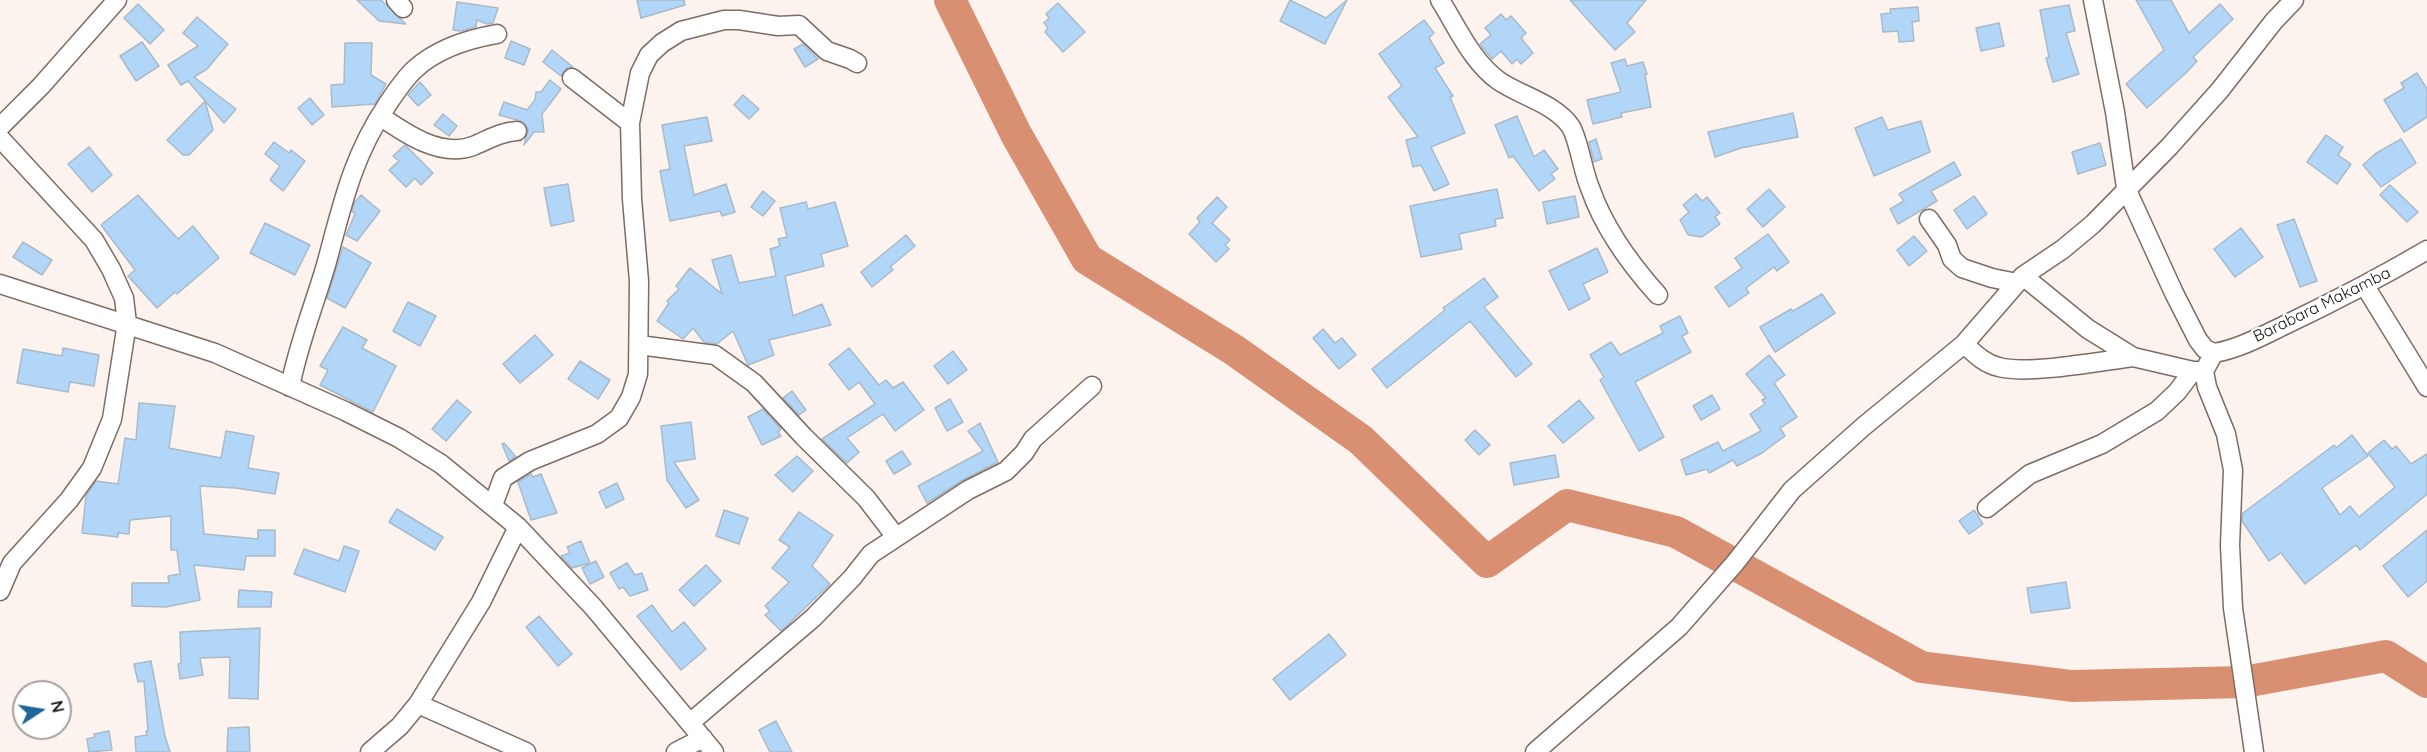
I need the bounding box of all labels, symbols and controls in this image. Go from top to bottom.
street label: Barabara Makamba [2250,263,2394,347]
north arrow [12,680,72,740]
text: N [47,699,69,714]

